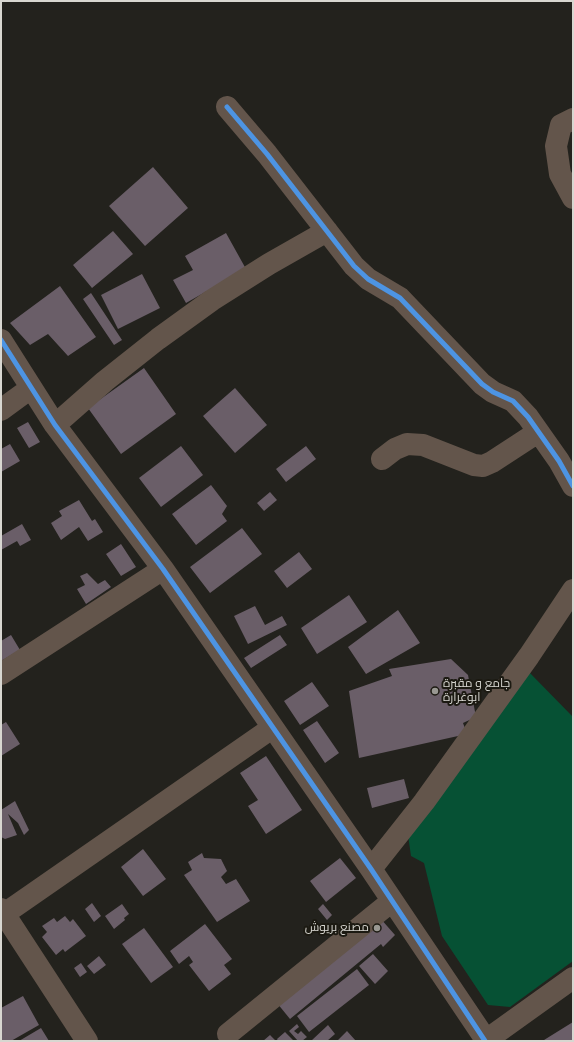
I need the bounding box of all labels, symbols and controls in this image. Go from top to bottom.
place label: جامع و مقبرة ابوغرارة [443,677,510,705]
marker: جامع و مقبرة ابوغرارة [430,686,440,696]
place label: مصنع بريوش [305,921,369,935]
marker: مصنع بريوش [372,923,382,933]

